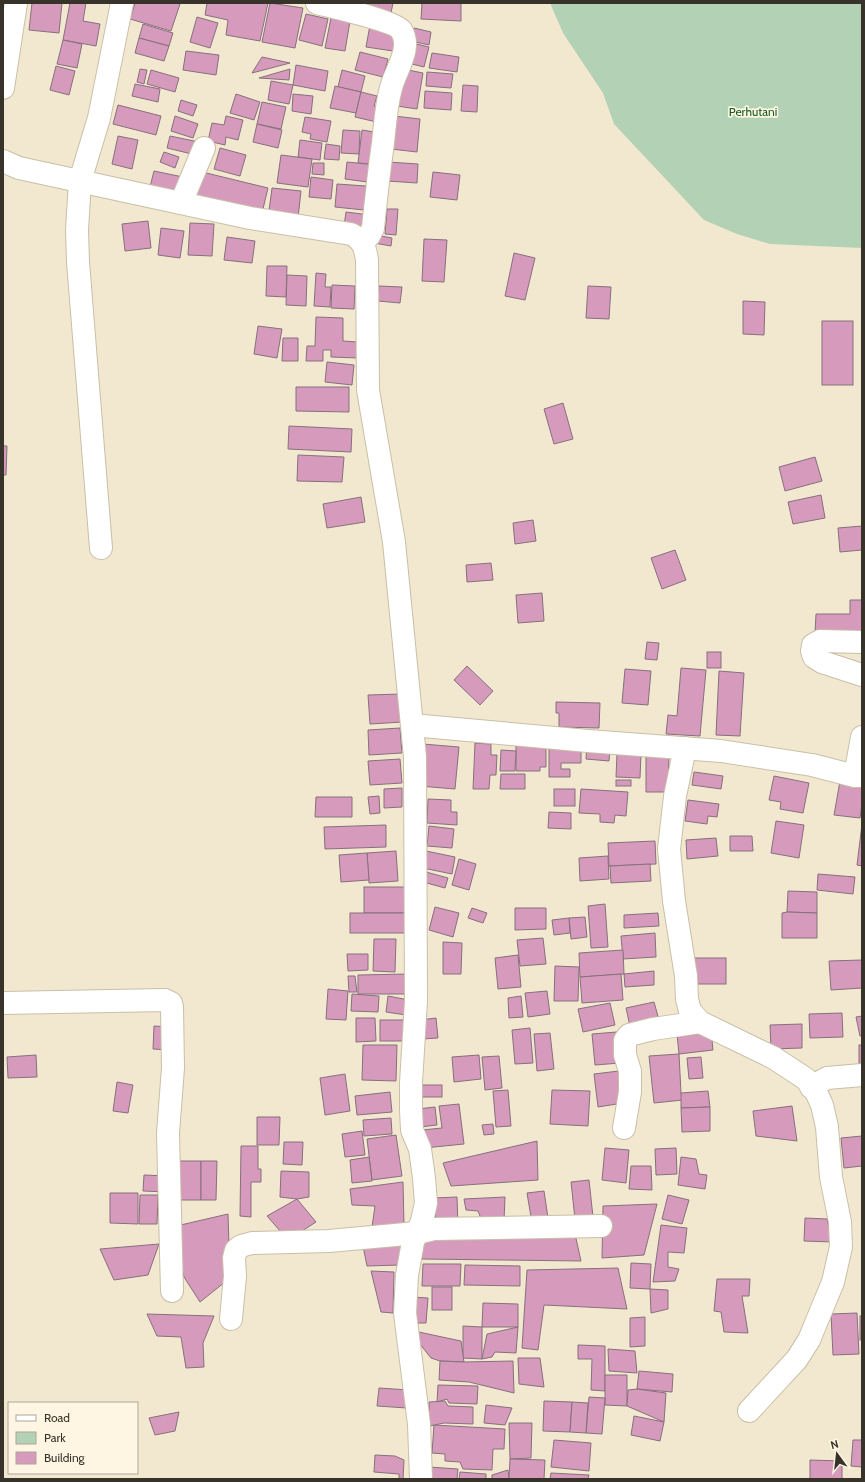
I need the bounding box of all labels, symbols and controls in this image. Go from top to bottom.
park label: Perhutani [729,104,777,119]
legend [8,1402,138,1474]
text: Road [44,1410,70,1425]
text: Park [44,1430,66,1445]
north arrow [817,1434,857,1474]
text: N [829,1437,840,1452]
text: Building [44,1450,86,1465]

